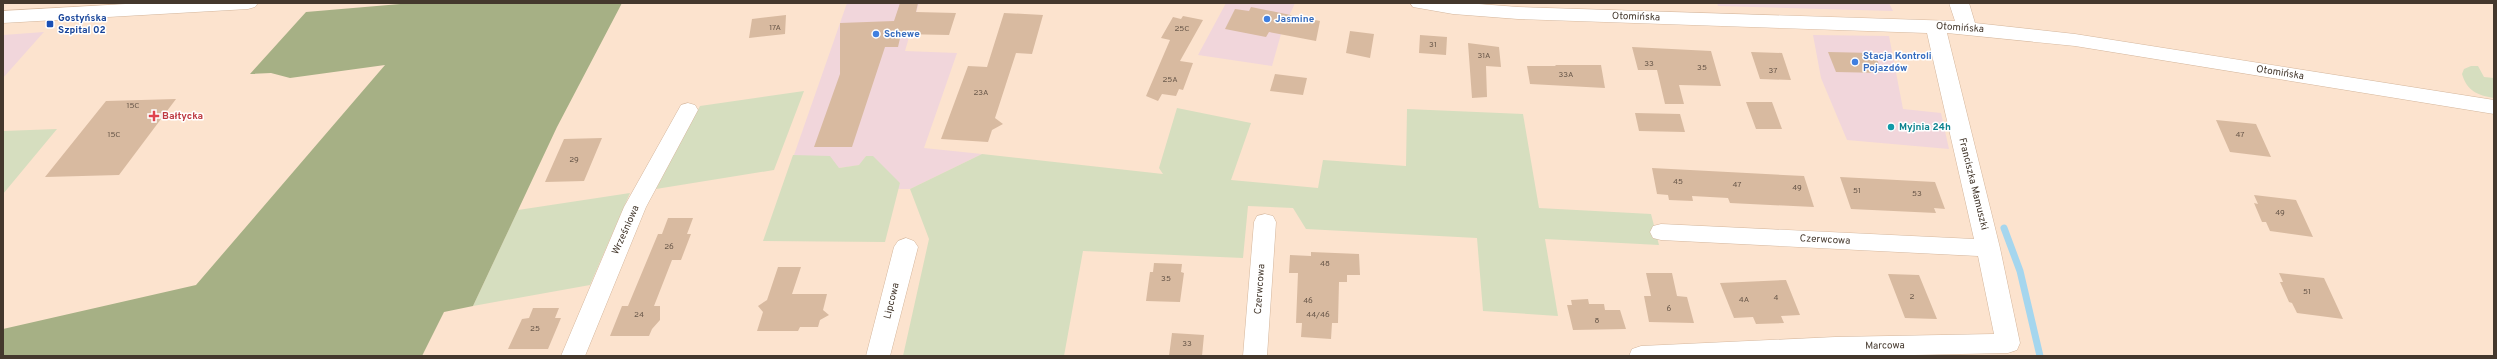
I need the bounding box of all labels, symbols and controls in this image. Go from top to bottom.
street label: Otomińska [1612,10,1660,24]
place label: Gostyńska Szpital 02 [58,12,106,37]
place label: Jasmine [1275,13,1315,26]
marker: Jasmine [1262,14,1272,24]
marker: Gostyńska Szpital 02 [45,19,55,29]
street label: Otomińska [1936,20,1984,36]
house number: 17A [769,23,781,33]
house number: 25C [1174,24,1190,34]
place label: Schewe [884,28,920,41]
marker: Schewe [871,29,881,39]
house number: 31 [1429,40,1437,50]
place label: Stacja Kontroli Pojazdów [1863,50,1932,75]
house number: 31A [1478,51,1491,61]
marker: Stacja Kontroli Pojazdów [1850,57,1860,67]
house number: 33 [1644,59,1654,69]
house number: 35 [1697,63,1707,73]
street label: Otomińska [2255,63,2305,83]
house number: 37 [1769,66,1777,76]
house number: 33A [1559,70,1574,80]
house number: 25A [1162,75,1178,85]
house number: 23A [973,88,989,98]
house number: 15C [126,101,140,111]
place label: Bałtycka [162,110,203,123]
marker: Bałtycka [149,111,159,121]
place label: Myjnia 24h [1899,121,1951,134]
marker: Myjnia 24h [1886,122,1896,132]
house number: 15C [107,130,121,140]
house number: 47 [2235,130,2245,140]
street label: Franciszka Mamuszki [1955,137,1991,231]
house number: 29 [569,155,579,165]
house number: 45 [1673,177,1683,187]
house number: 47 [1732,180,1742,190]
house number: 49 [1792,183,1802,193]
house number: 51 [1853,186,1861,196]
house number: 53 [1912,189,1922,199]
street label: Wrześniowa [609,203,643,257]
house number: 49 [2275,208,2285,218]
street label: Czerwcowa [1799,232,1851,248]
house number: 26 [664,242,674,252]
house number: 48 [1320,259,1330,269]
street label: Czerwcowa [1252,263,1268,315]
house number: 35 [1161,274,1171,284]
street label: Lipcowa [881,282,903,320]
house number: 51 [2303,287,2311,297]
house number: 2 [1910,292,1915,302]
house number: 4 [1774,293,1779,303]
house number: 4A [1739,295,1750,305]
house number: 46 [1303,296,1313,306]
house number: 6 [1667,304,1672,314]
house number: 24 [634,310,644,320]
house number: 44/46 [1306,310,1330,320]
house number: 8 [1595,316,1600,326]
house number: 25 [530,324,540,334]
house number: 33 [1182,339,1192,349]
street label: Marcowa [1865,339,1905,353]

